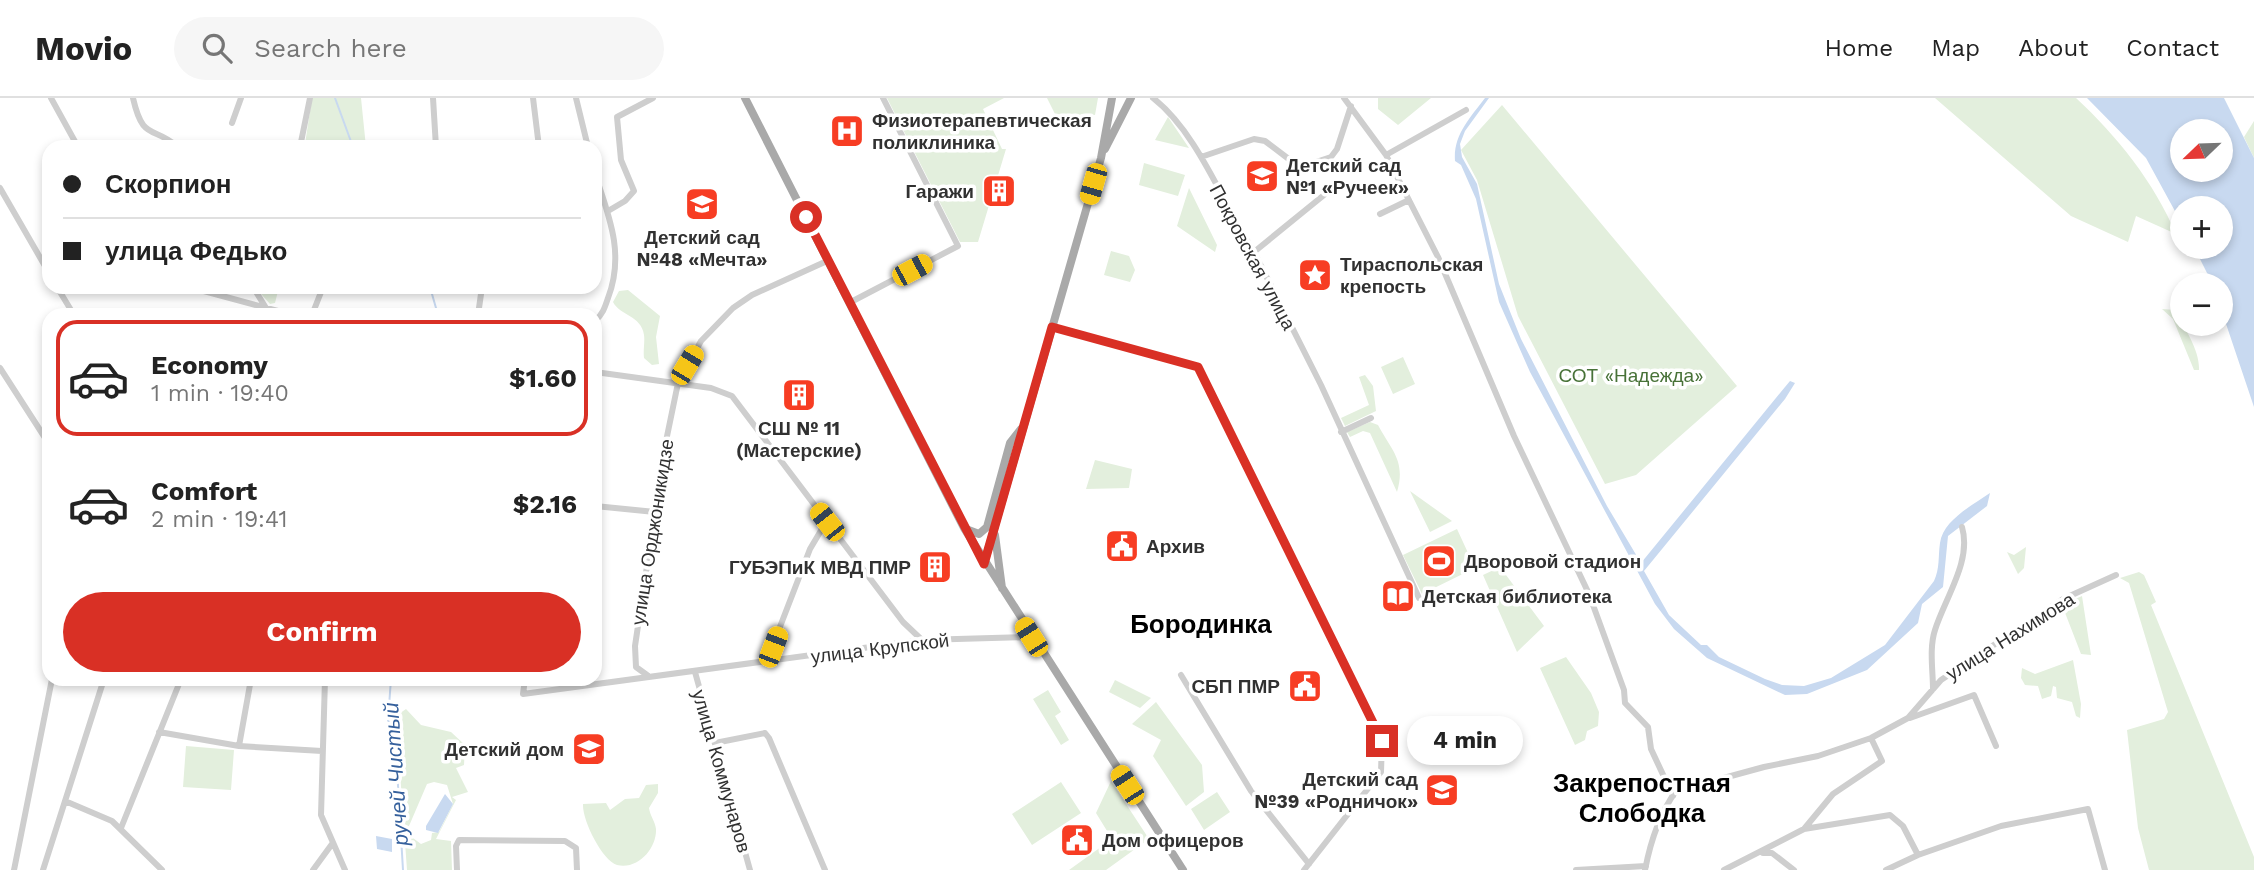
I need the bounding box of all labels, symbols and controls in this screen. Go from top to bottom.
search box [174,17,664,80]
text: Movio [35,29,132,68]
icon: search [198,29,236,67]
text: Search here [254,33,407,63]
text: Home [1825,34,1893,62]
text: Map [1931,34,1980,62]
text: About [2018,34,2088,62]
text: Contact [2126,34,2219,62]
place label: Физиотерапевтическая поликлиника [872,109,1092,154]
hospital icon: Физиотерапевтическая поликлиника [828,112,866,150]
north arrow [2170,119,2233,182]
map controls [2170,119,2233,336]
place label: Детский сад №1 «Ручеек» [1286,154,1409,199]
school or university icon: Детский сад №1 «Ручеек» [1243,157,1281,195]
car [1078,161,1109,207]
text: Скорпион [105,169,231,199]
building icon: Гаражи [980,172,1018,210]
place label: Гаражи [906,180,974,203]
street label: Покровская улица [1205,181,1301,334]
school or university icon: Детский сад №48 «Мечта» [683,185,721,223]
button: + [2170,196,2233,259]
route start [790,201,822,233]
place label: Детский сад №48 «Мечта» [637,226,767,271]
text: улица Федько [105,236,288,266]
car [889,251,936,289]
place label: Тираспольская крепость [1340,253,1483,298]
place icon: Тираспольская крепость [1296,256,1334,294]
button: − [2170,273,2233,336]
car [668,342,707,388]
icon: car [67,347,130,410]
text: Economy [151,350,268,380]
text: $1.60 [509,363,577,393]
park label: СОТ «Надежда» [1559,364,1704,387]
building icon: СШ № 11 (Мастерские) [780,376,818,414]
text: 1 min · 19:40 [151,380,289,407]
place label: СШ № 11 (Мастерские) [736,417,862,462]
street label: улица Орджоникидзе [626,437,679,627]
icon: car [67,473,130,536]
text: Comfort [151,476,257,506]
text: $2.16 [513,489,577,519]
car [806,499,849,545]
text: 2 min · 19:41 [151,506,288,533]
public building icon: Архив [1103,527,1141,565]
place label: Архив [1146,535,1205,558]
sports icon: Дворовой стадион [1420,542,1458,580]
building icon: ГУБЭПиК МВД ПМР [916,548,954,586]
place label: Дворовой стадион [1464,550,1641,573]
place label: ГУБЭПиК МВД ПМР [729,556,911,579]
library icon: Детская библиотека [1379,577,1417,615]
place label: Детская библиотека [1422,585,1612,608]
street label: улица Нахимова [1942,587,2079,685]
button: Confirm [63,592,581,672]
district label: Бородинка [1130,609,1272,639]
car [1011,614,1052,660]
car [756,624,791,670]
street label: улица Крупской [810,629,951,668]
public building icon: СБП ПМР [1286,667,1324,705]
place label: СБП ПМР [1191,675,1280,698]
street label: улица Коммунаров [687,687,756,855]
water label: ручей Чистый [378,701,413,848]
callout: 4 min [1406,716,1522,766]
route end [1366,725,1398,757]
text: 4 min [1433,727,1497,754]
school or university icon: Детский дом [570,730,608,768]
place label: Детский дом [445,738,564,761]
car [1107,762,1148,808]
place label: Детский сад №39 «Родничок» [1254,768,1418,813]
district label: Закрепостная Слободка [1553,768,1731,828]
school or university icon: Детский сад №39 «Родничок» [1423,771,1461,809]
public building icon: Дом офицеров [1058,821,1096,859]
place label: Дом офицеров [1102,829,1244,852]

